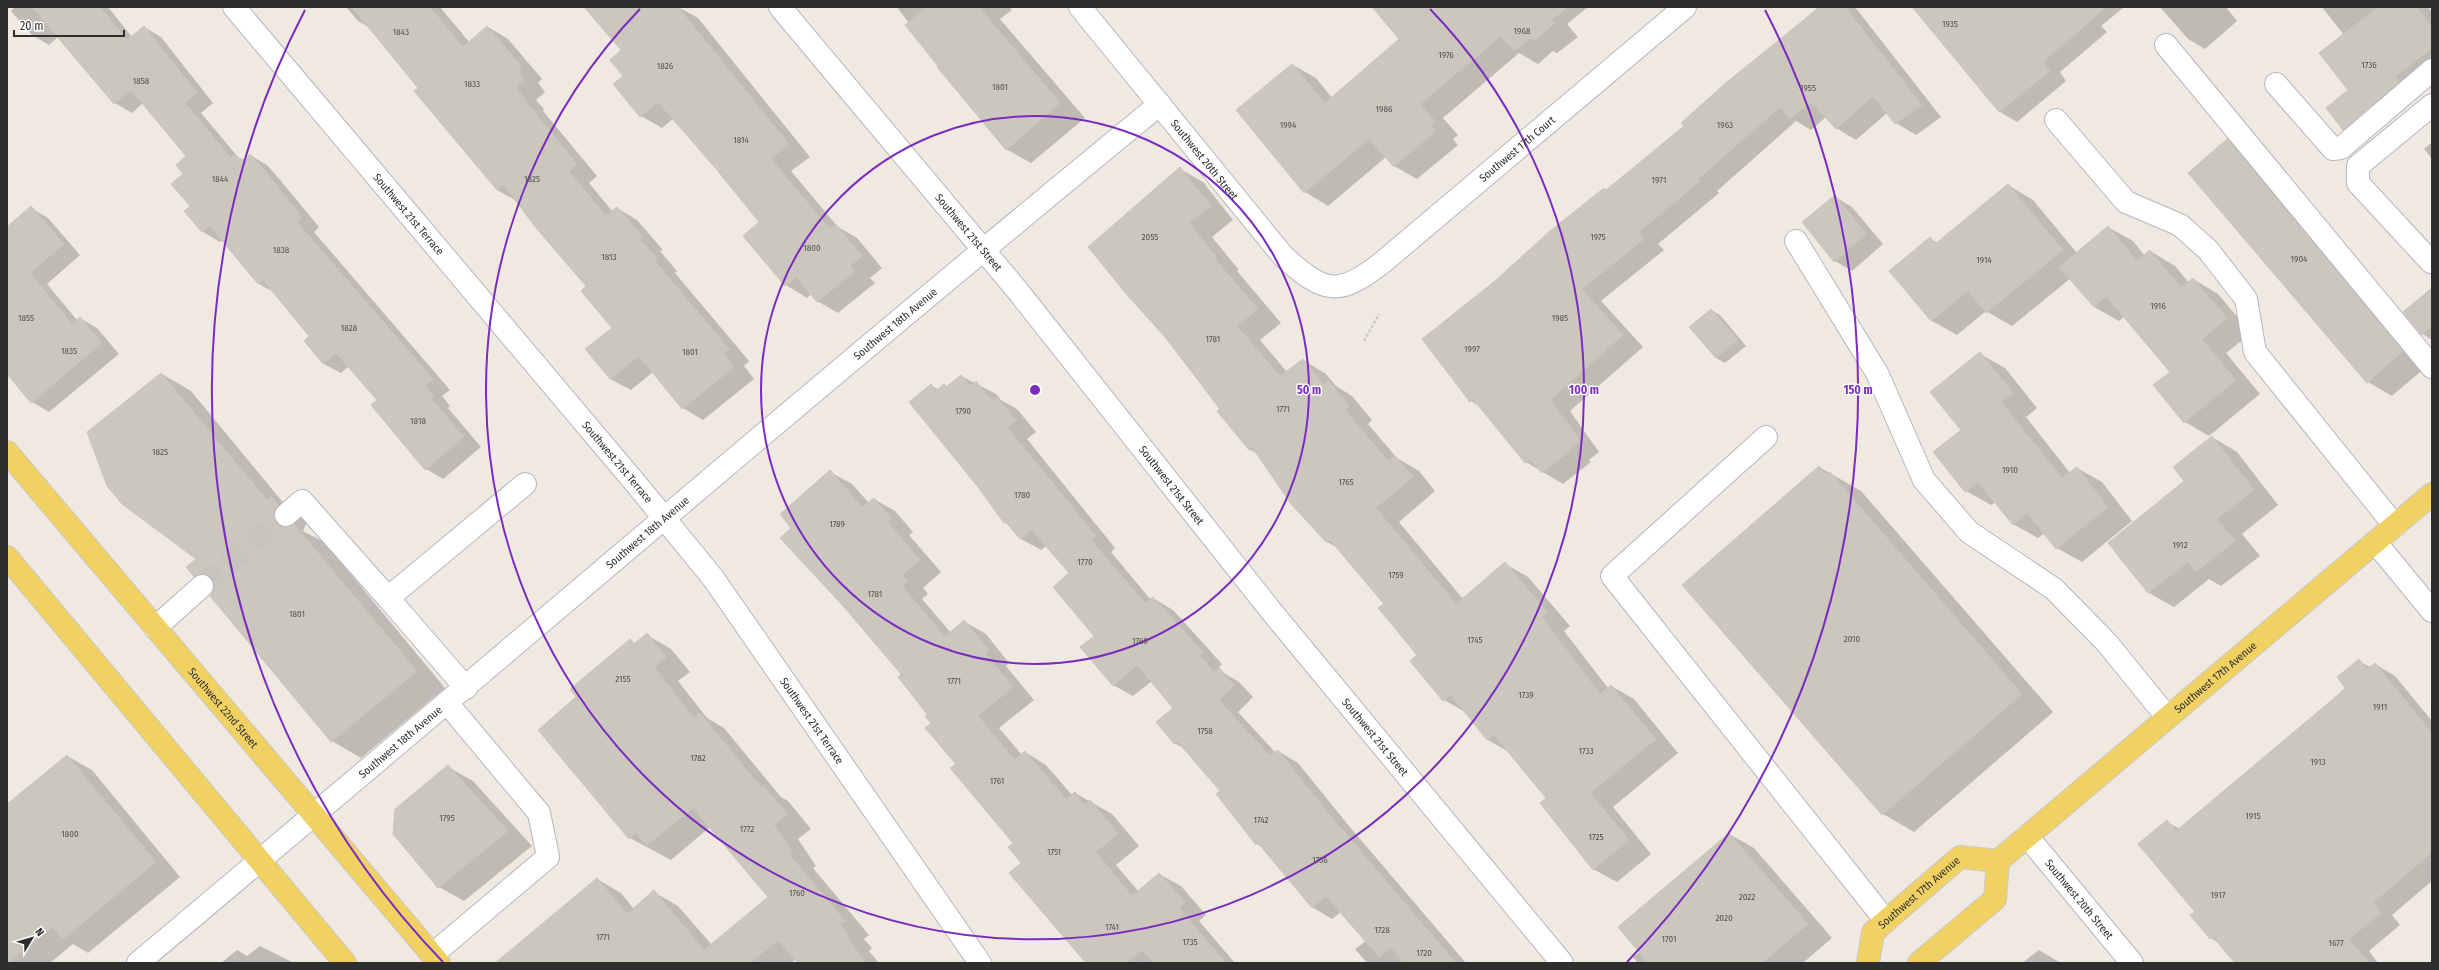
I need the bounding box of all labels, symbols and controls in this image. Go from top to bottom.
scale bar [14,12,124,38]
text: 20 m [20,19,44,33]
house number: 1935 [1942,19,1958,29]
house number: 1968 [1514,26,1531,36]
house number: 1843 [393,27,409,37]
house number: 1976 [1438,50,1454,60]
house number: 1736 [2361,60,2377,70]
house number: 1826 [657,61,674,71]
house number: 1858 [133,76,150,86]
house number: 1833 [464,79,480,89]
house number: 1801 [992,82,1008,92]
house number: 1955 [1800,83,1816,93]
house number: 1986 [1376,104,1393,114]
street label: Southwest 17th Court [1477,113,1558,185]
street label: Southwest 20th Street [1168,117,1241,203]
house number: 1994 [1280,120,1297,130]
house number: 1963 [1717,120,1733,130]
house number: 1814 [733,135,749,145]
street label: Southwest 21st Terrace [370,171,446,258]
house number: 1844 [212,174,229,184]
house number: 1825 [524,174,540,184]
house number: 1971 [1652,175,1666,185]
street label: Southwest 21st Street [932,191,1005,274]
house number: 2055 [1142,232,1158,242]
house number: 1975 [1590,232,1606,242]
house number: 1800 [803,243,821,253]
house number: 1838 [273,245,290,255]
house number: 1813 [601,252,617,262]
house number: 1904 [2291,254,2308,264]
house number: 1914 [1976,255,1992,265]
street label: Southwest 18th Avenue [851,285,940,363]
house number: 1916 [2150,301,2166,311]
house number: 1855 [18,313,34,323]
house number: 1985 [1552,313,1568,323]
house number: 1828 [341,323,358,333]
house number: 1781 [1206,334,1220,344]
house number: 1997 [1464,344,1480,354]
house number: 1835 [61,346,77,356]
house number: 1801 [682,347,698,357]
centre of rings [1028,383,1042,397]
text: 50 m [1297,383,1321,397]
text: 100 m [1569,383,1599,397]
text: 150 m [1843,383,1873,397]
house number: 1771 [1276,404,1290,414]
house number: 1790 [955,406,971,416]
house number: 1818 [410,416,426,426]
street label: Southwest 21st Terrace [579,419,655,506]
street label: Southwest 21st Street [1136,443,1207,528]
house number: 1825 [152,447,168,457]
house number: 1910 [2002,465,2018,475]
house number: 1765 [1338,477,1354,487]
house number: 1780 [1014,490,1030,500]
street label: Southwest 18th Avenue [603,494,692,572]
house number: 1789 [829,519,845,529]
house number: 1912 [2172,540,2188,550]
house number: 1770 [1077,557,1093,567]
house number: 1759 [1388,570,1404,580]
house number: 1781 [868,589,882,599]
house number: 1801 [289,609,305,619]
house number: 2010 [1844,634,1861,644]
house number: 1745 [1467,635,1483,645]
house number: 1760 [1132,636,1148,646]
street label: Southwest 17th Avenue [2172,639,2259,716]
street label: Southwest 22nd Street [185,665,261,751]
house number: 2155 [615,674,631,684]
street label: Southwest 21st Terrace [777,675,846,767]
house number: 1771 [947,676,961,686]
house number: 1739 [1518,690,1534,700]
street label: Southwest 21st Street [1339,696,1411,779]
house number: 1911 [2373,702,2387,712]
street label: Southwest 18th Avenue [356,703,445,781]
house number: 1758 [1197,726,1213,736]
house number: 1733 [1578,746,1594,756]
house number: 1782 [690,753,706,763]
house number: 1913 [2310,757,2326,767]
house number: 1761 [990,776,1004,786]
house number: 1915 [2245,811,2261,821]
house number: 1795 [439,813,455,823]
house number: 1742 [1253,815,1269,825]
house number: 1772 [740,824,754,834]
house number: 1800 [61,829,79,839]
house number: 1725 [1588,832,1604,842]
house number: 1751 [1047,847,1061,857]
street label: Southwest 17th Avenue [1876,854,1963,932]
house number: 1736 [1312,855,1328,865]
street label: Southwest 20th Street [2042,857,2116,942]
house number: 1760 [789,888,805,898]
house number: 1917 [2211,890,2226,900]
house number: 2022 [1739,892,1755,902]
house number: 2020 [1715,913,1733,923]
north arrow [12,918,52,958]
house number: 1741 [1105,922,1119,932]
house number: 1728 [1374,925,1390,935]
text: N [32,926,47,939]
house number: 1771 [596,932,610,942]
house number: 1701 [1661,934,1677,944]
house number: 1735 [1182,937,1198,947]
house number: 1677 [2328,938,2344,948]
house number: 1720 [1416,948,1432,958]

